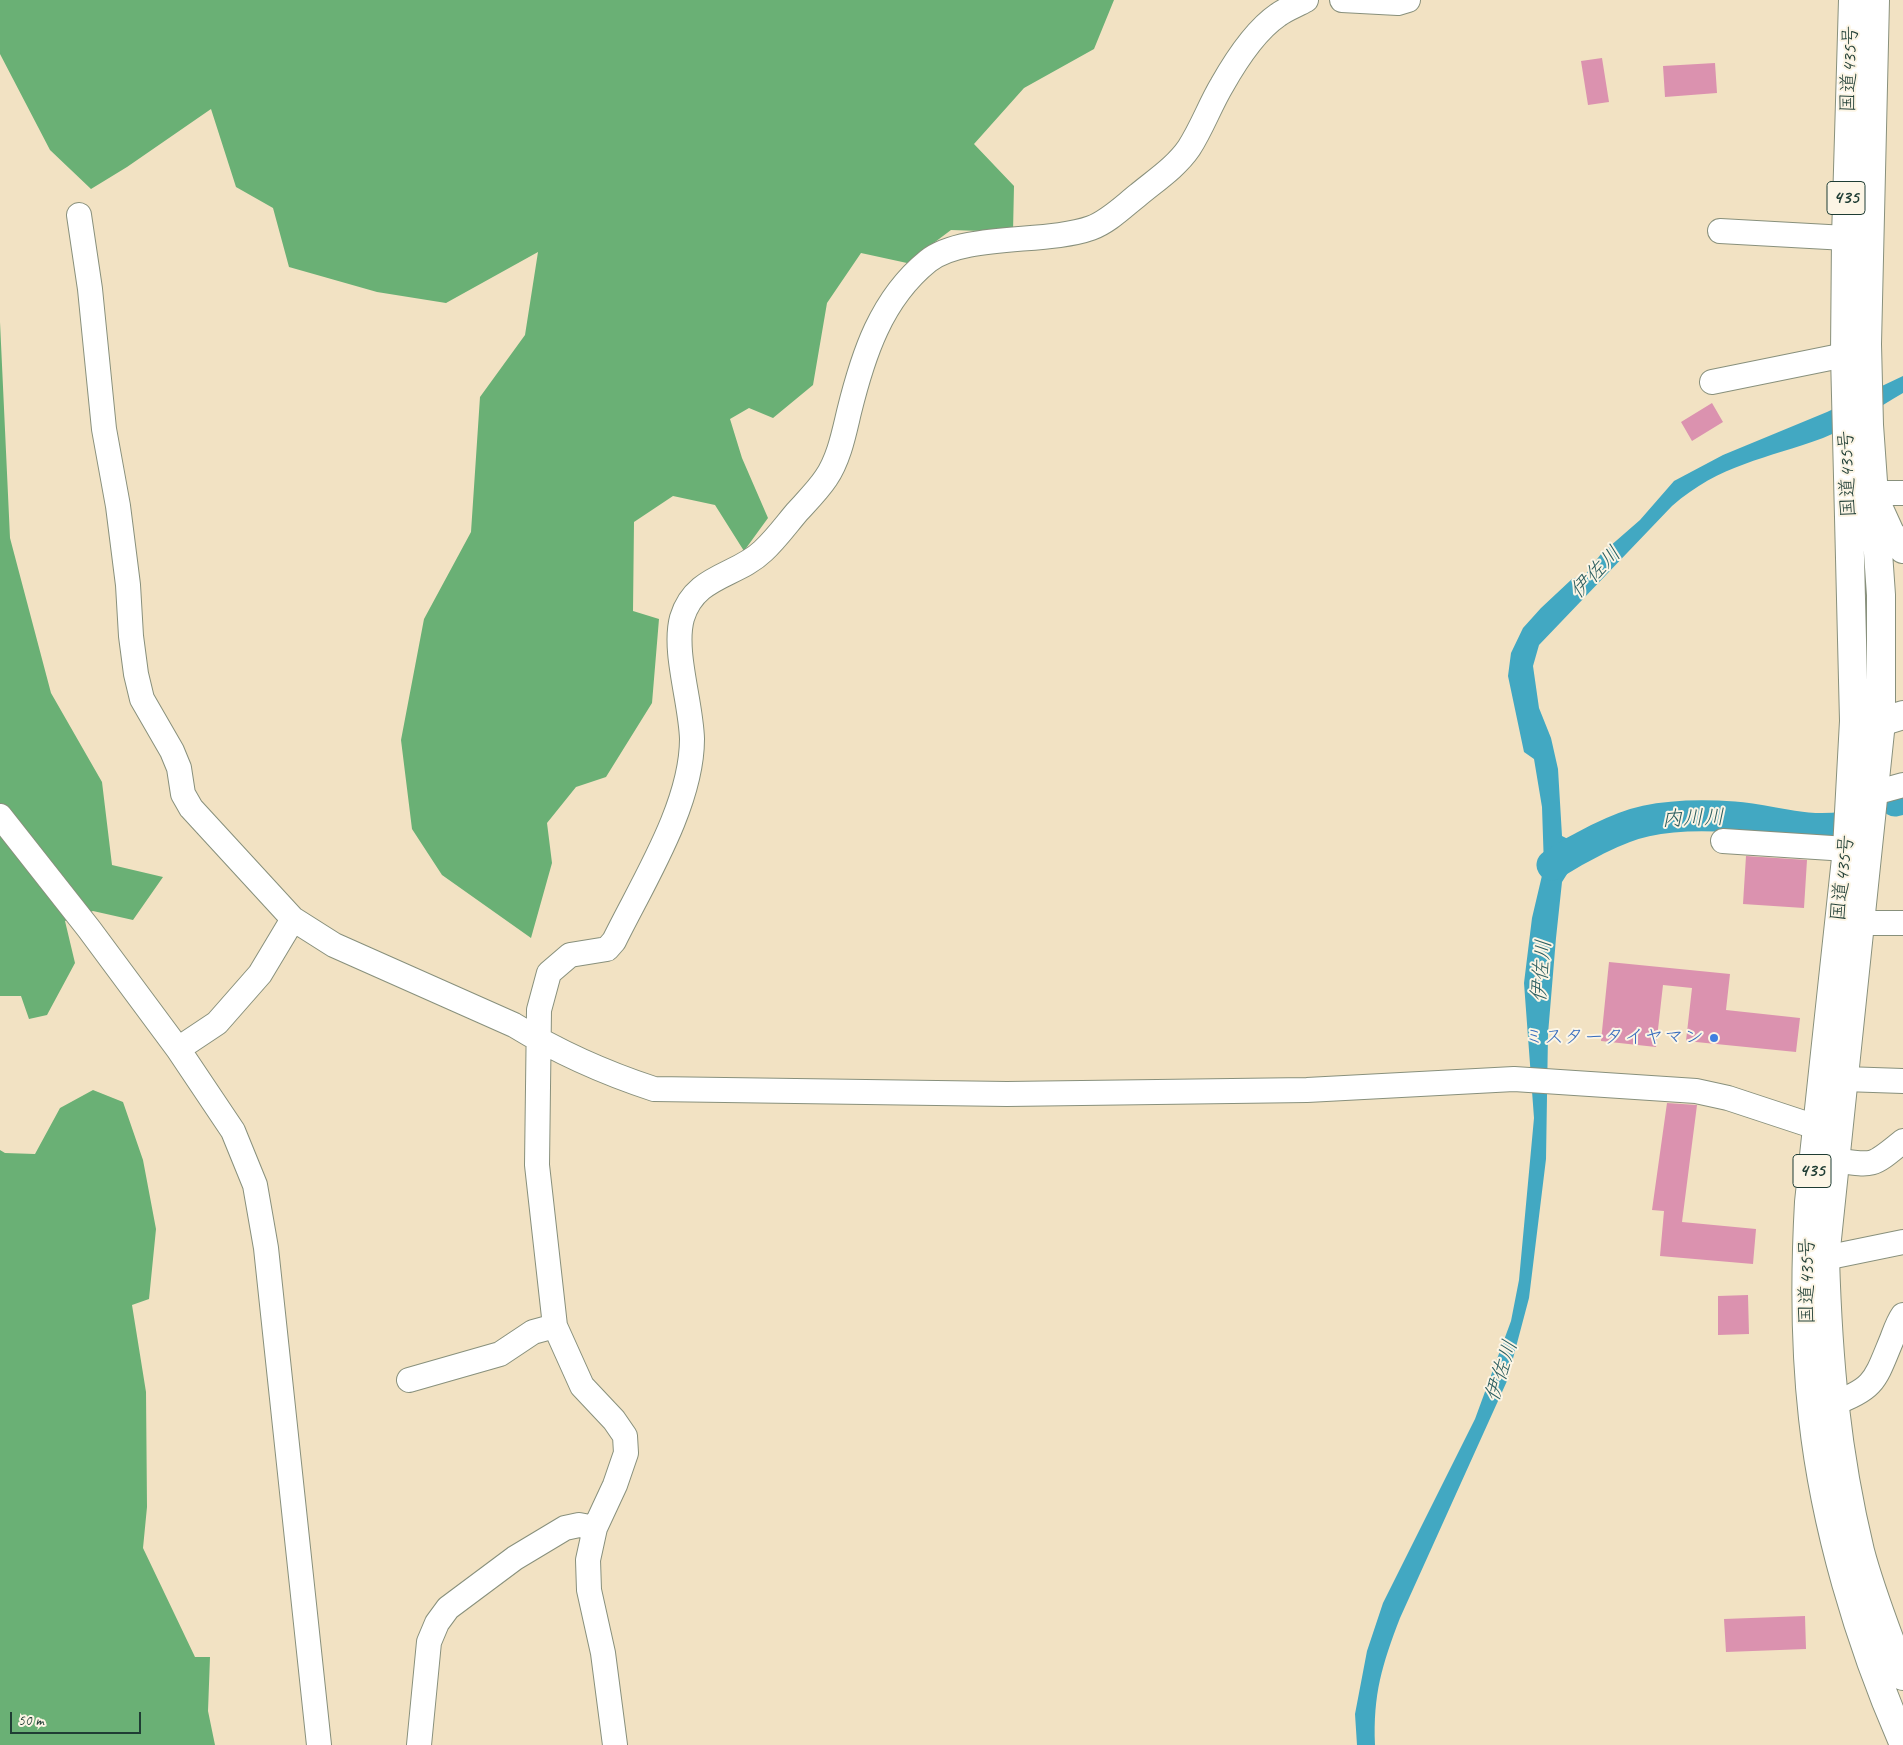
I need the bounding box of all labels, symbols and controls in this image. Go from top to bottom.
street label: 国道435号 [1836,25,1864,113]
road number: 435 [1827,182,1865,214]
street label: 国道435号 [1834,430,1862,518]
water label: 伊佐川 [1565,542,1627,604]
water label: 内川川 [1661,805,1725,833]
street label: 国道435号 [1827,833,1859,923]
water label: 伊佐川 [1527,939,1557,1003]
place label: ミスタータイヤマン [1524,1026,1704,1050]
marker: ミスタータイヤマン [1708,1032,1720,1044]
road number: 435 [1793,1154,1831,1188]
street label: 国道435号 [1796,1238,1820,1324]
water label: 伊佐川 [1480,1337,1524,1405]
scale bar [12,1702,144,1734]
text: 50 m [18,1711,44,1730]

